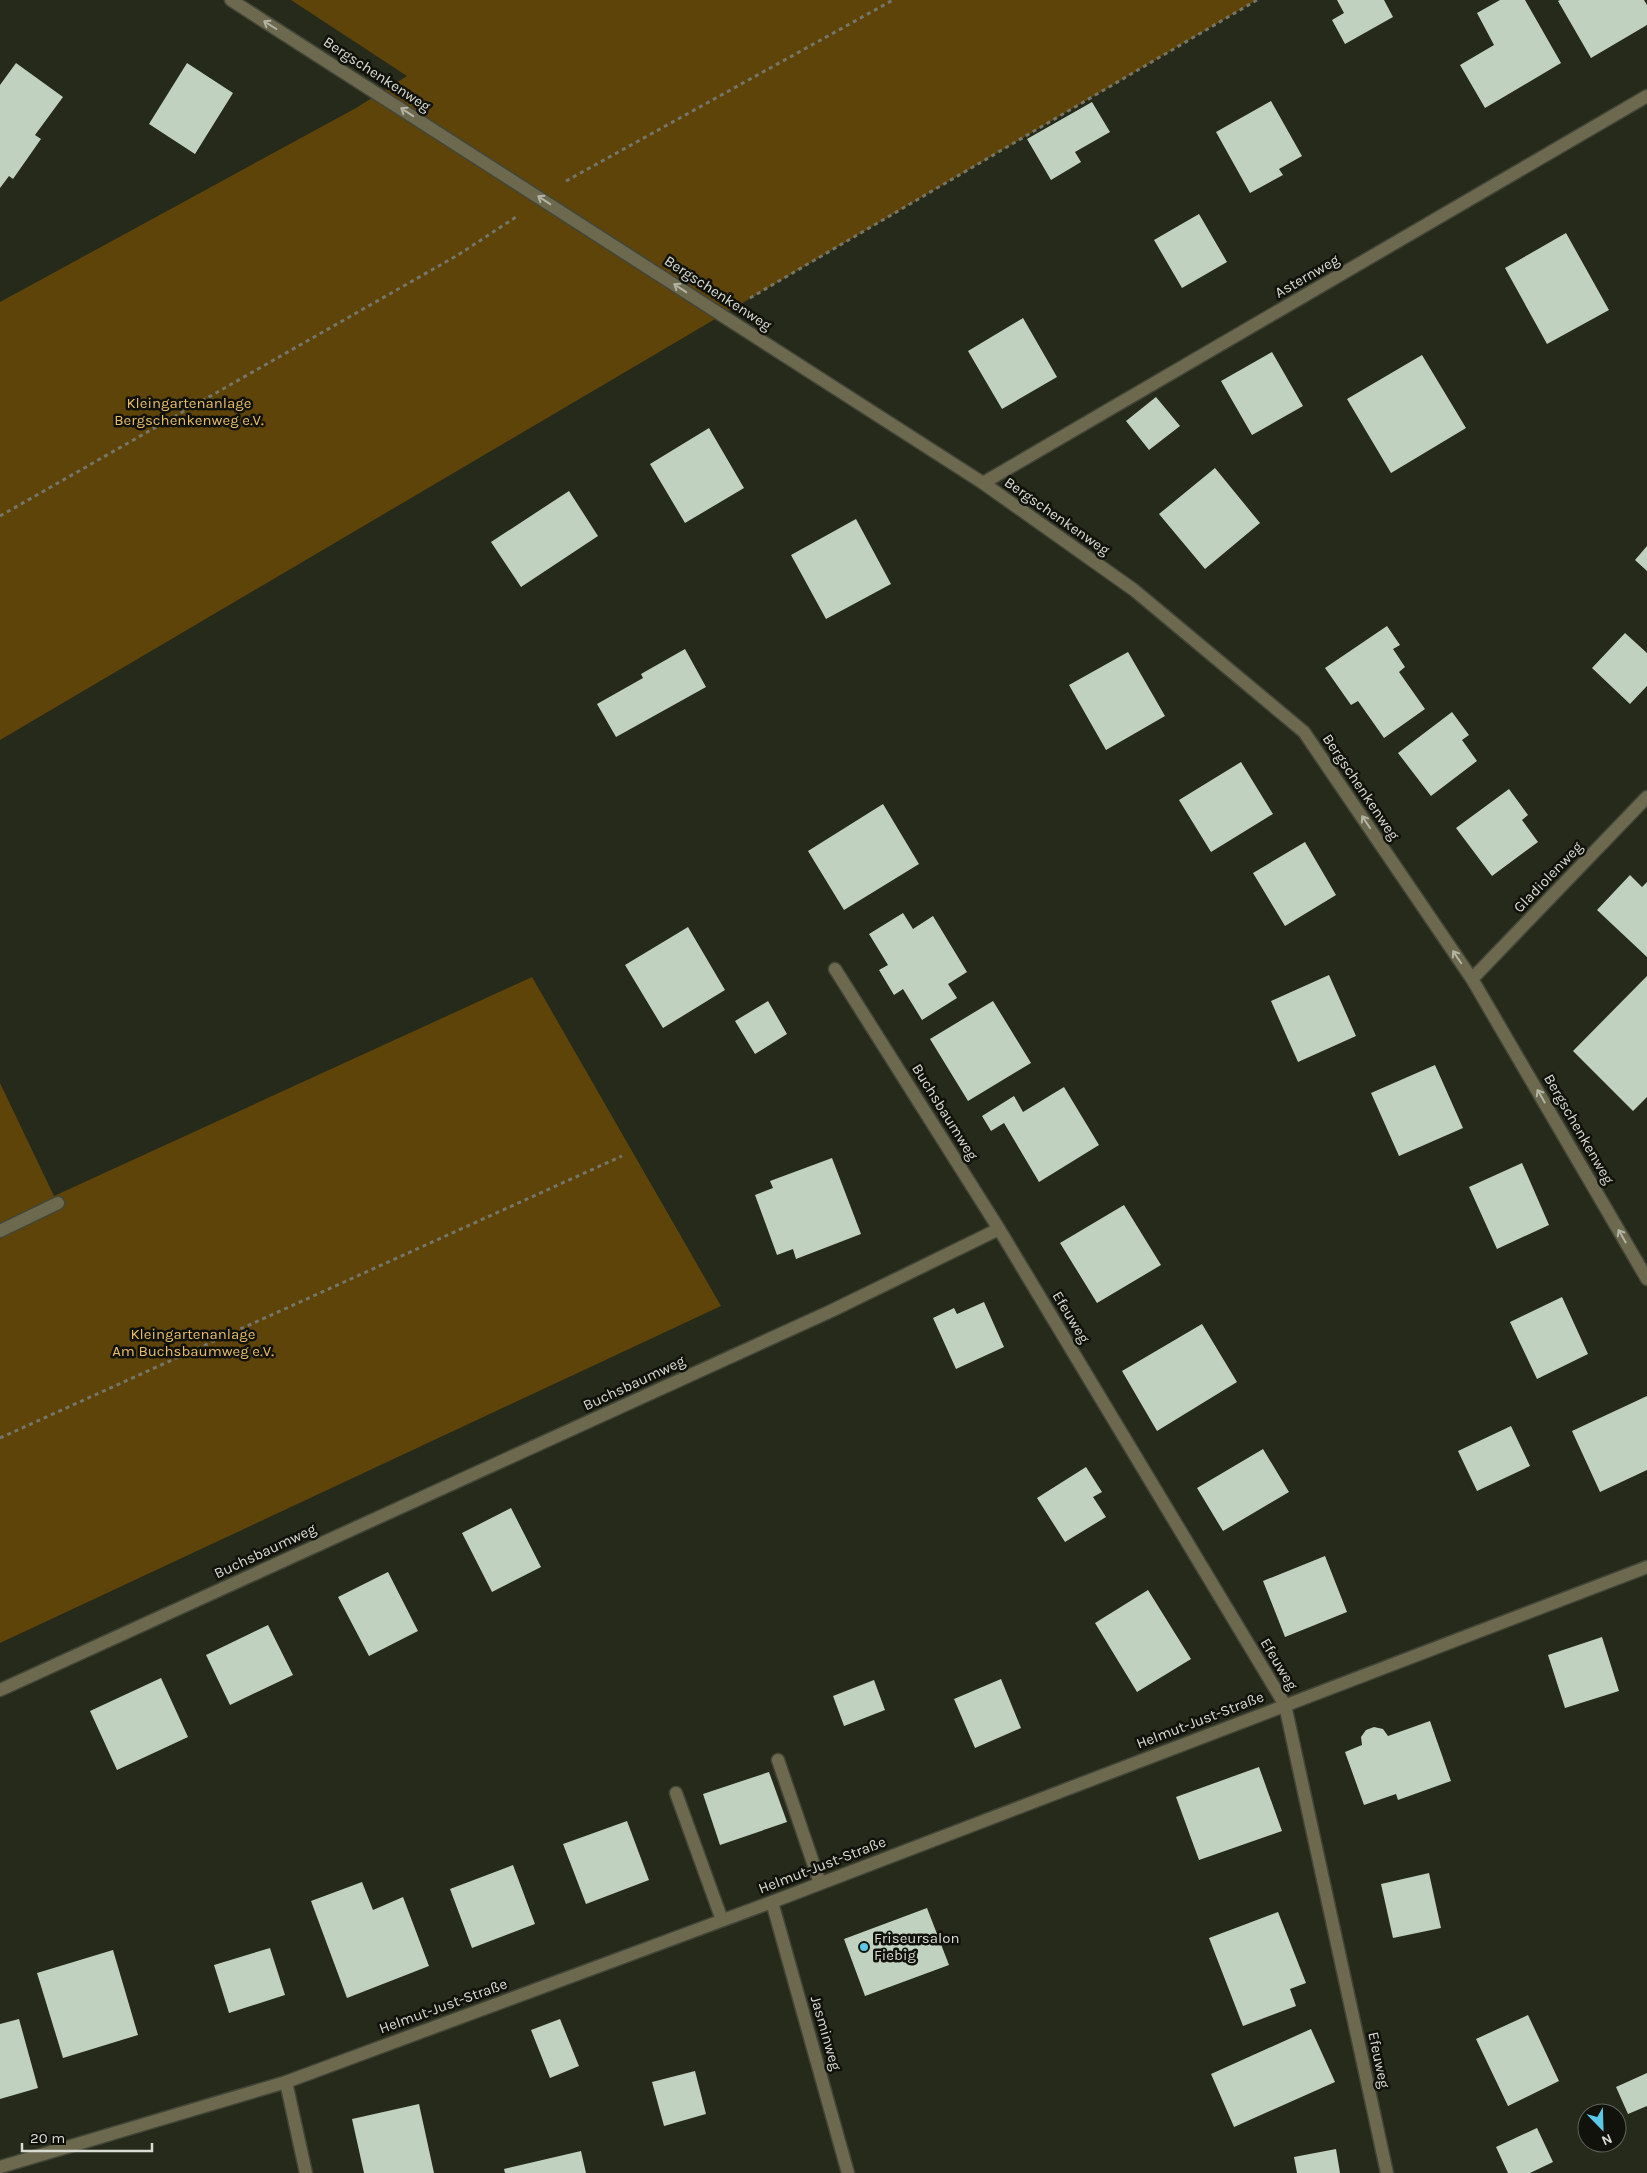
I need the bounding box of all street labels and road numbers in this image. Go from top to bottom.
street label: Bergschenkenweg [320,33,434,116]
street label: Asternweg [1272,250,1343,302]
street label: Bergschenkenweg [661,252,775,335]
street label: Bergschenkenweg [1001,473,1114,559]
street label: Bergschenkenweg [1319,730,1404,844]
street label: Gladiolenweg [1510,837,1587,916]
street label: Buchsbaumweg [908,1060,982,1164]
street label: Bergschenkenweg [1540,1071,1618,1188]
street label: Efeuweg [1049,1288,1094,1347]
street label: Buchsbaumweg [580,1351,688,1414]
street label: Buchsbaumweg [211,1519,319,1582]
street label: Efeuweg [1257,1635,1302,1694]
street label: Helmut-Just-Straße [1134,1687,1266,1753]
street label: Helmut-Just-Straße [756,1832,888,1898]
street label: Helmut-Just-Straße [376,1974,510,2038]
street label: Jasminweg [807,1994,845,2073]
street label: Efeuweg [1364,2030,1394,2090]

